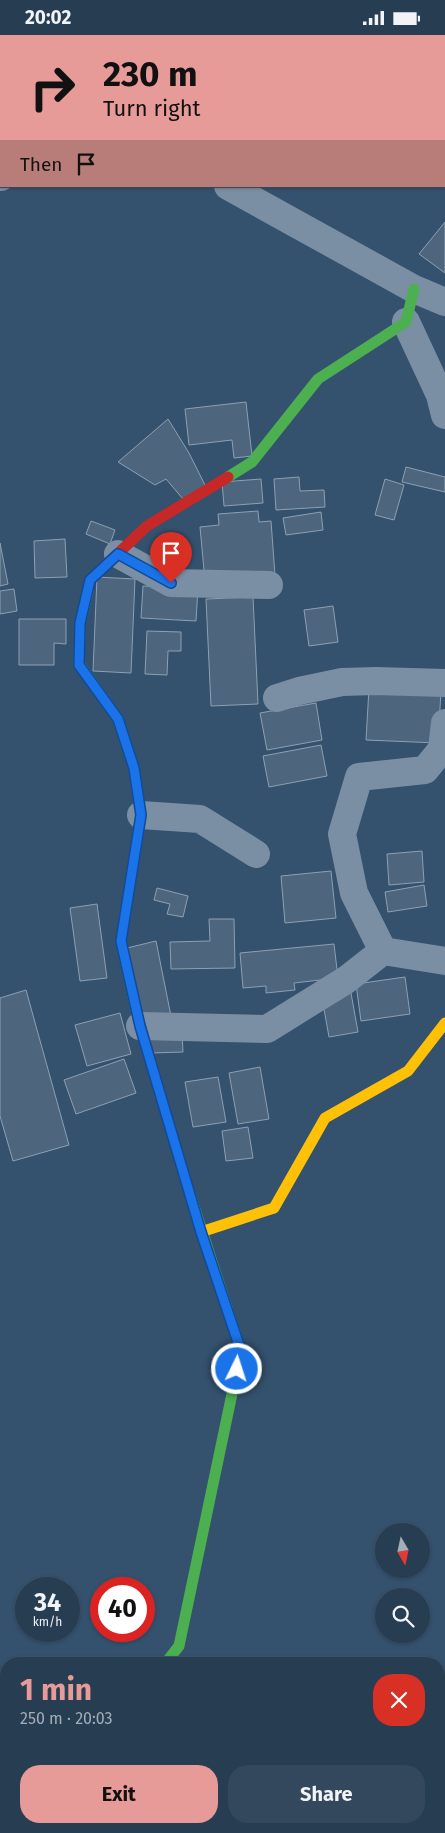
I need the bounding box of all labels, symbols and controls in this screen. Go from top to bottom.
text: 20:02 [25,6,71,29]
text: 230 m [103,53,197,95]
icon: right [20,55,85,120]
text: Turn right [103,95,200,122]
icon: arrive [72,150,100,178]
text: Then [20,153,62,176]
pin [150,532,192,583]
icon: arrive [157,539,185,567]
position arrow [210,1342,262,1394]
north arrow [375,1523,430,1577]
map controls [375,1523,430,1643]
speed limit sign: 40 [90,1577,155,1642]
text: 34 [34,1588,61,1618]
button: search [375,1588,430,1643]
text: km/h [33,1615,62,1629]
text: 1 min [20,1672,92,1708]
button: close [373,1674,425,1726]
text: 250 m · 20:03 [20,1709,113,1728]
button: Exit [20,1765,218,1823]
button: Share [228,1765,425,1823]

